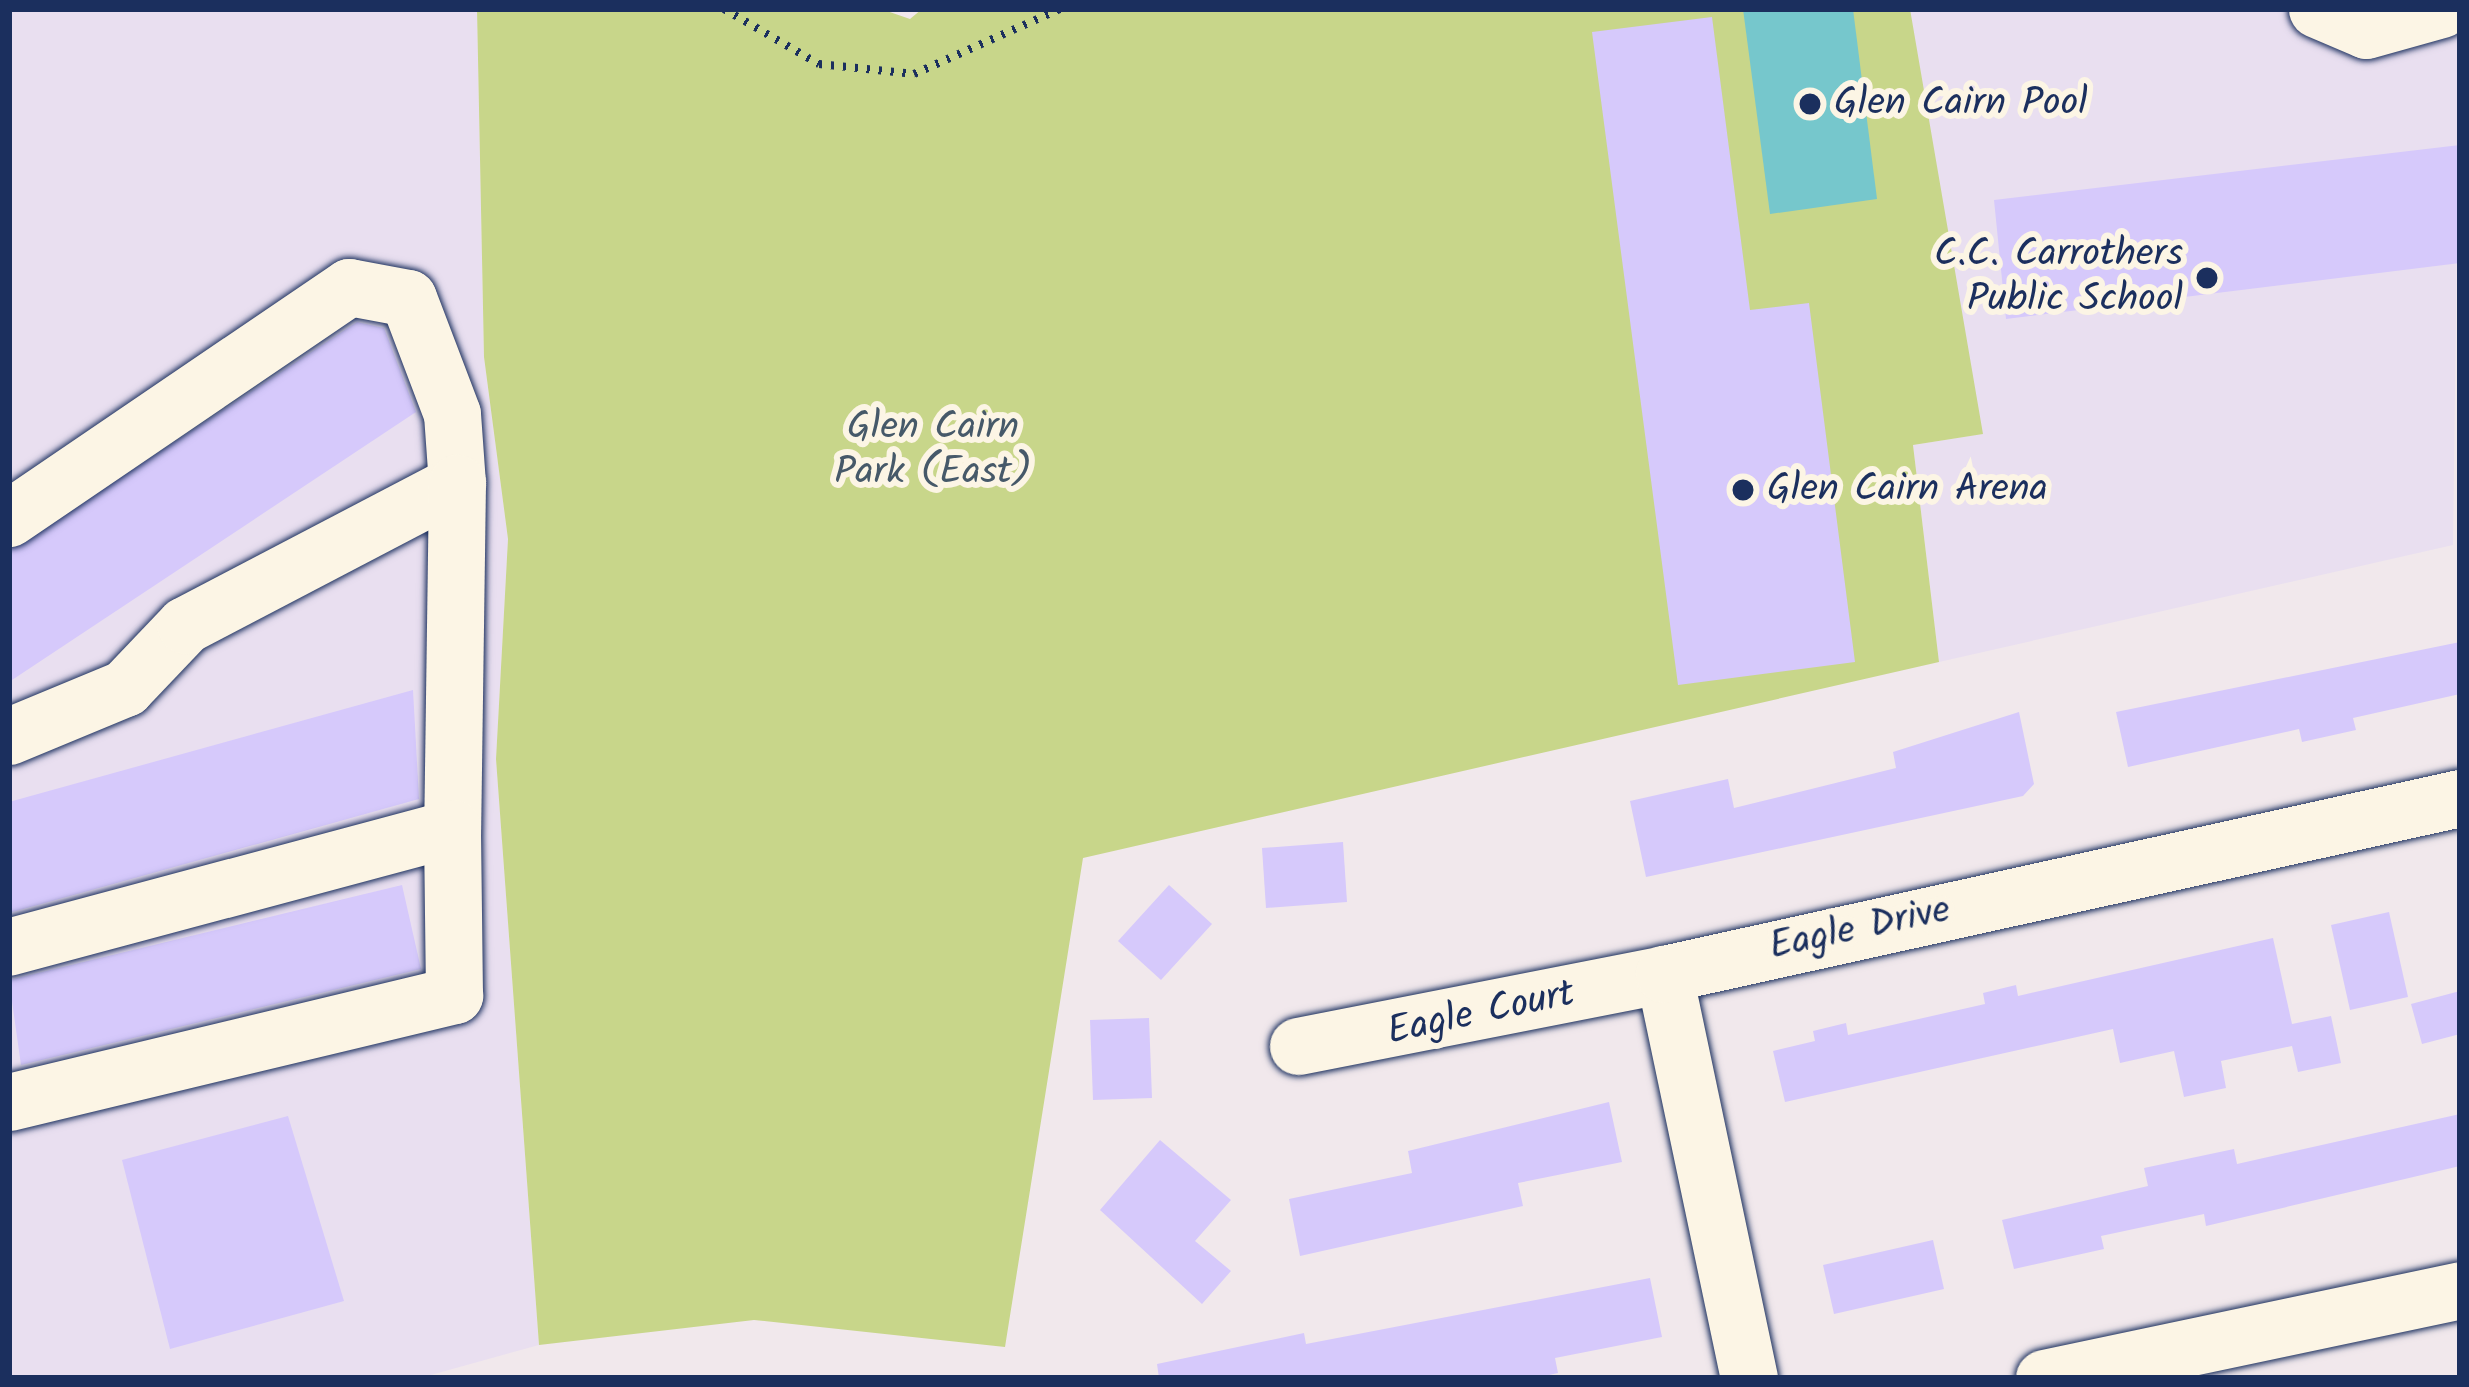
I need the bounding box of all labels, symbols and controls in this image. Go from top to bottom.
place label: Glen Cairn Pool [1834,81,2088,127]
marker: Glen Cairn Pool [1797,91,1823,117]
place label: C.C. Carrothers Public School [1934,233,2183,324]
marker: C.C. Carrothers Public School [2194,265,2220,291]
park label: Glen Cairn Park (East) [834,406,1032,497]
place label: Glen Cairn Arena [1767,467,2048,513]
marker: Glen Cairn Arena [1730,477,1756,503]
street label: Eagle Drive [1765,888,1955,972]
street label: Eagle Court [1383,971,1579,1057]

